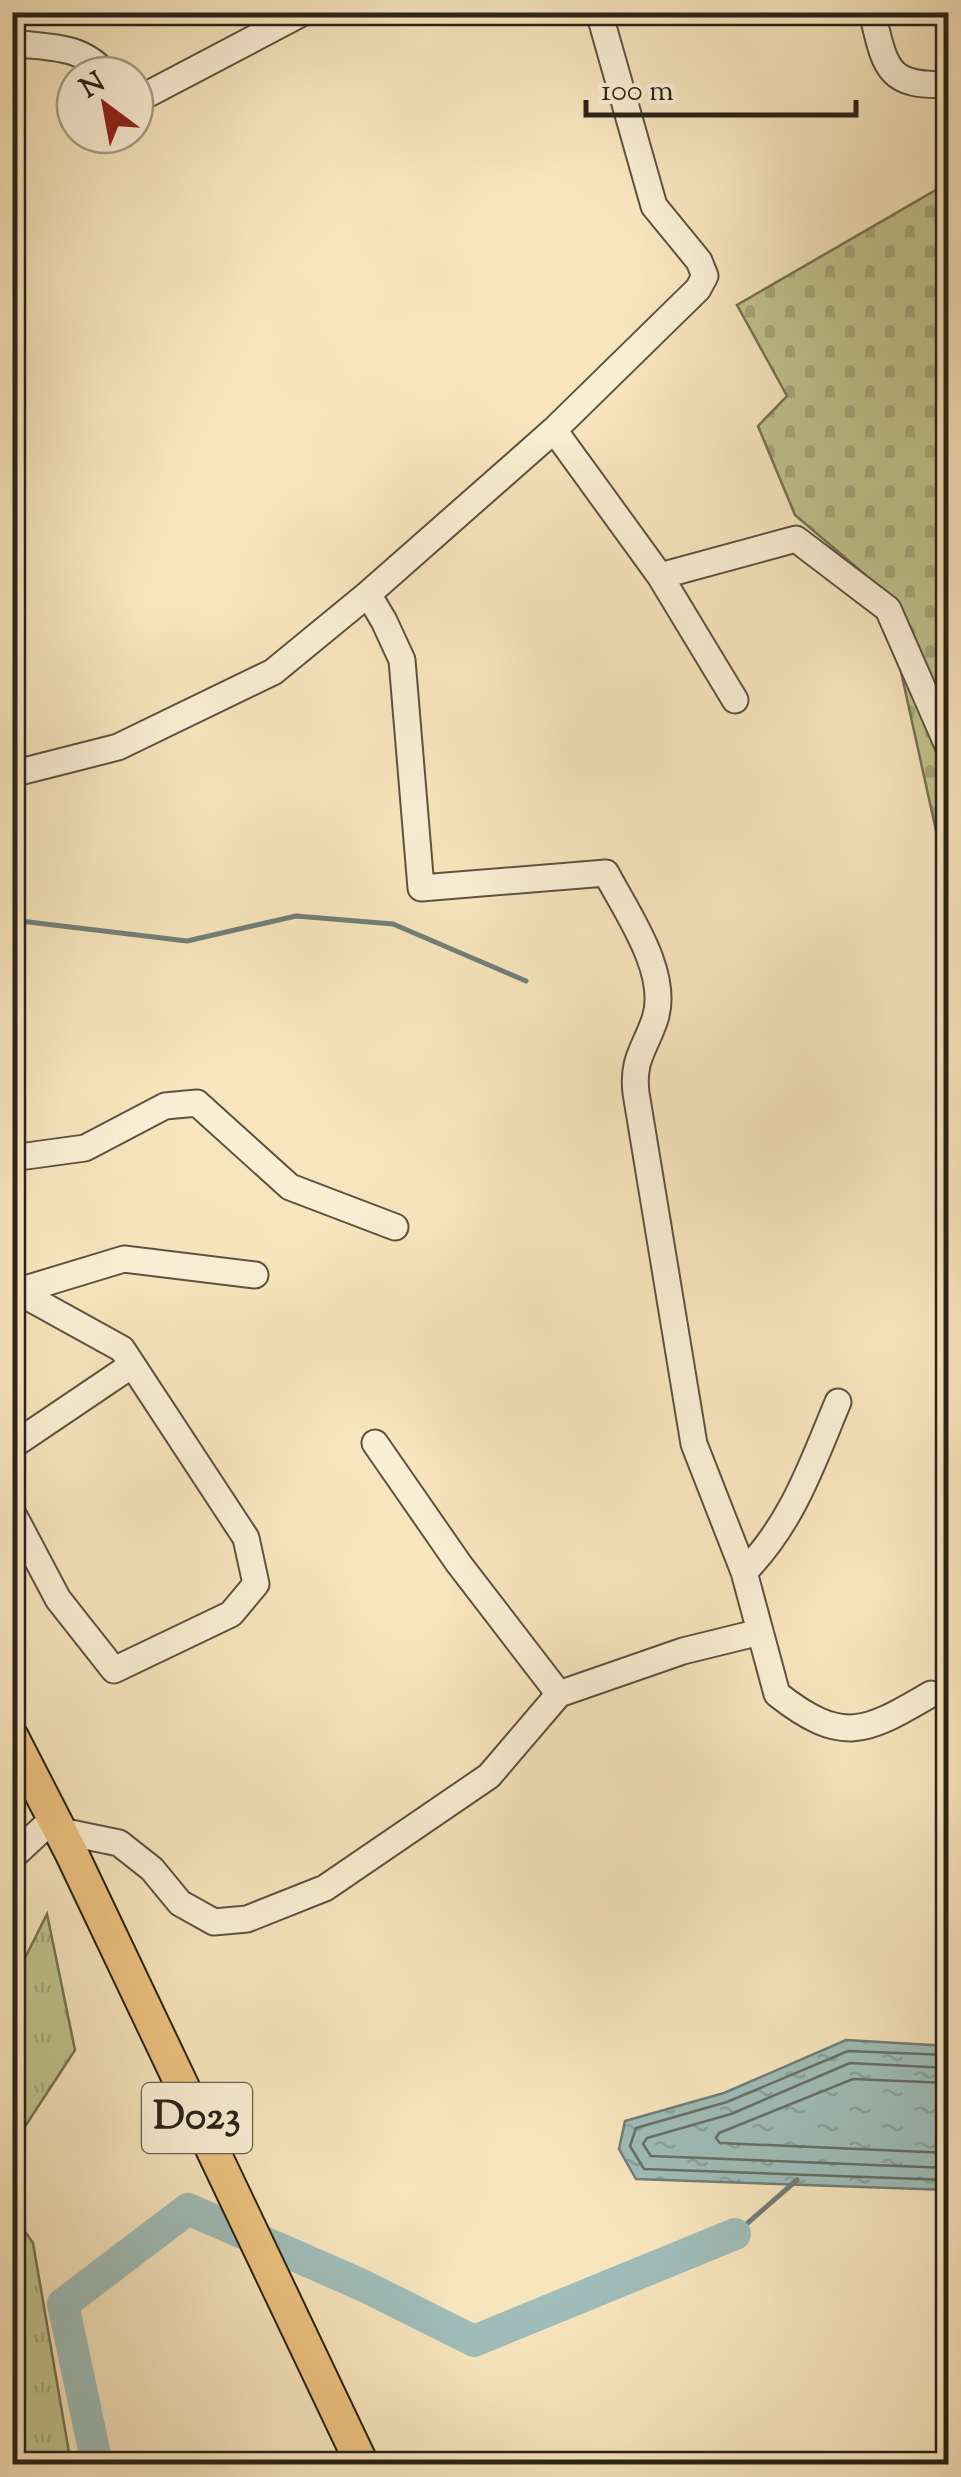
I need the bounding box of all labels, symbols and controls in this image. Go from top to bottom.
north arrow [55,55,155,155]
scale bar [586,55,856,117]
text: N [73,63,113,109]
text: 100 m [601,71,674,114]
road number: D023 [142,2083,252,2153]

